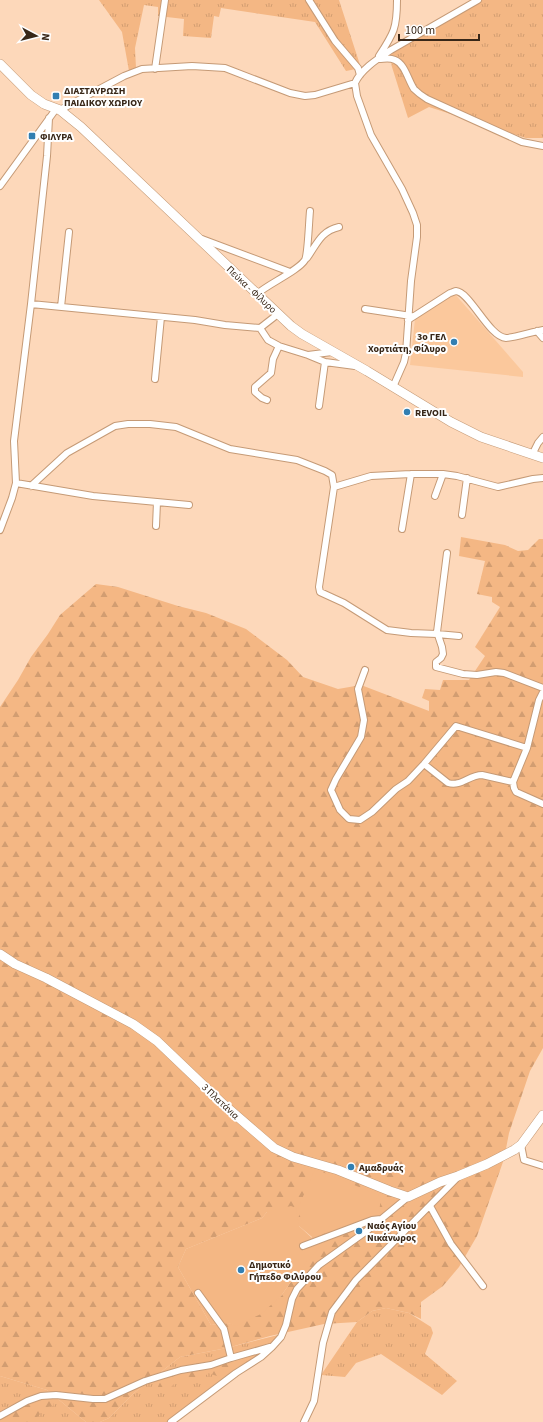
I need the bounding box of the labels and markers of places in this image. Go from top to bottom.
place label: ΔΙΑΣΤΑΥΡΩΣΗ ΠΑΙΔΙΚΟΥ ΧΩΡΙΟΥ [64,84,143,110]
marker: ΔΙΑΣΤΑΥΡΩΣΗ ΠΑΙΔΙΚΟΥ ΧΩΡΙΟΥ [51,91,61,101]
place label: ΦΙΛΥΡΑ [40,130,73,144]
marker: ΦΙΛΥΡΑ [27,131,37,141]
place label: 3ο ΓΕΛ Χορτιάτη, Φίλυρο [368,330,446,356]
marker: 3ο ΓΕΛ Χορτιάτη, Φίλυρο [449,337,459,347]
place label: REVOIL [415,406,447,420]
marker: REVOIL [402,407,412,417]
place label: Αμαδρυάς [358,1161,404,1175]
marker: Αμαδρυάς [346,1162,356,1172]
place label: Ναός Αγίου Νικάνωρος [367,1219,416,1245]
marker: Ναός Αγίου Νικάνωρος [354,1226,364,1236]
place label: Δημοτικό Γήπεδο Φιλύρου [249,1258,321,1284]
marker: Δημοτικό Γήπεδο Φιλύρου [236,1265,246,1275]

